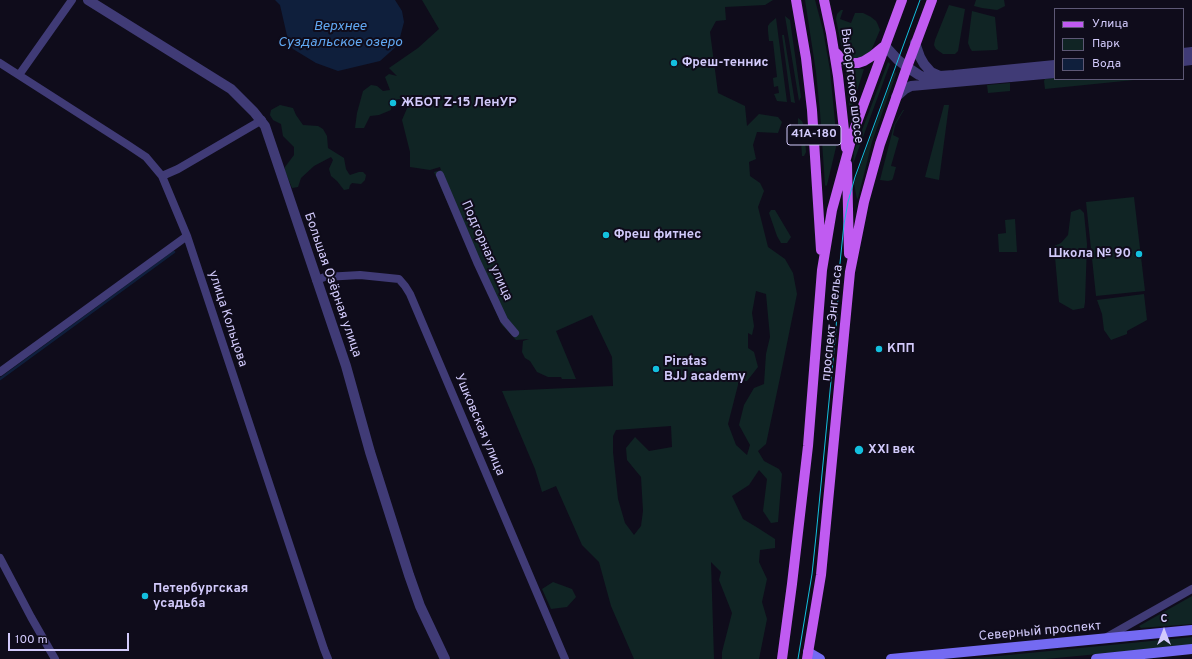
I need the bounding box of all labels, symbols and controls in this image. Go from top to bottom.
legend [1054,8,1184,80]
text: Улица [1092,16,1128,32]
water label: Верхнее Суздальское озеро [278,19,402,52]
street label: Выборгское шоссе [836,28,866,144]
text: Парк [1092,36,1120,52]
place label: Фреш-теннис [682,55,769,71]
text: Вода [1092,56,1121,72]
marker: Фреш-теннис [669,58,679,68]
place label: ЖБОТ Z-15 ЛенУР [401,95,517,111]
marker: ЖБОТ Z-15 ЛенУР [388,98,398,108]
road number: 41А-180 [787,125,841,145]
street label: Подгорная улица [457,199,515,303]
street label: Большая Озёрная улица [300,211,364,359]
place label: Фреш фитнес [614,227,701,243]
marker: Фреш фитнес [601,230,611,240]
place label: Школа № 90 [1048,246,1131,262]
marker: Школа № 90 [1134,249,1144,259]
street label: проспект Энгельса [819,264,847,382]
street label: улица Кольцова [204,269,250,369]
place label: КПП [887,341,915,357]
marker: КПП [874,344,884,354]
place label: Piratas BJJ academy [664,354,746,385]
marker: Piratas BJJ academy [651,364,661,374]
street label: Ушковская улица [450,372,508,478]
place label: XXI век [868,442,915,458]
marker: XXI век [853,444,865,456]
place label: Петербургская усадьба [153,581,248,612]
marker: Петербургская усадьба [140,591,150,601]
north arrow [1144,611,1184,651]
text: С [1160,612,1168,626]
street label: Северный проспект [978,619,1102,645]
scale bar [10,625,131,651]
text: 100 m [15,632,48,648]

